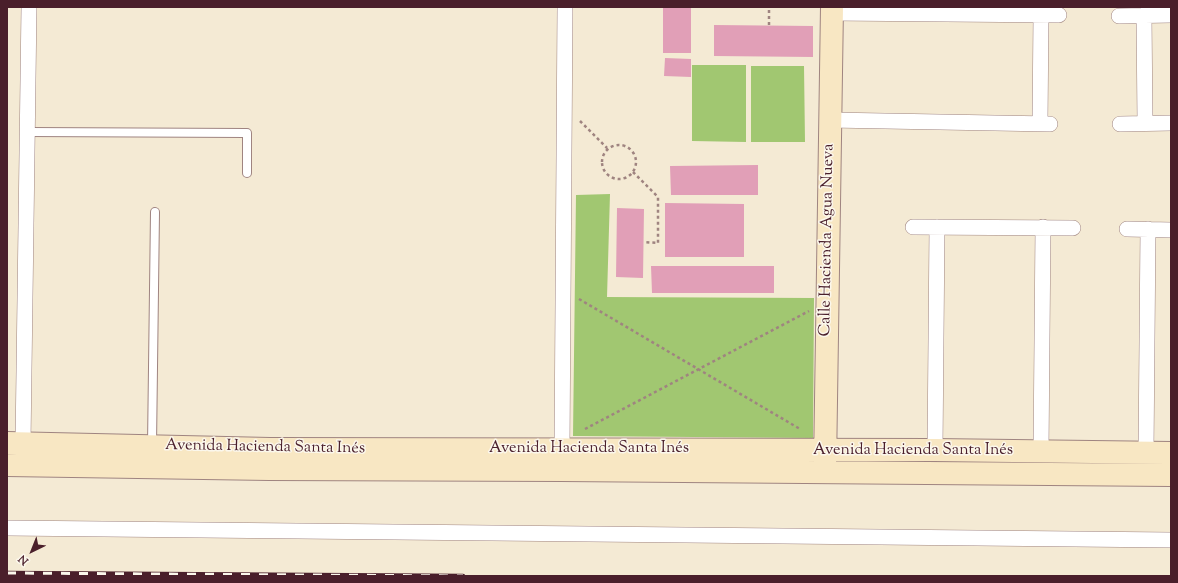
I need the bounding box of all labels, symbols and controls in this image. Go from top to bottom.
street label: Calle Hacienda Agua Nueva [817,143,839,337]
street label: Avenida Hacienda Santa Inés [165,437,365,459]
street label: Avenida Hacienda Santa Inés [489,439,689,459]
street label: Avenida Hacienda Santa Inés [813,441,1013,461]
north arrow [12,531,52,571]
text: N [15,551,32,569]

